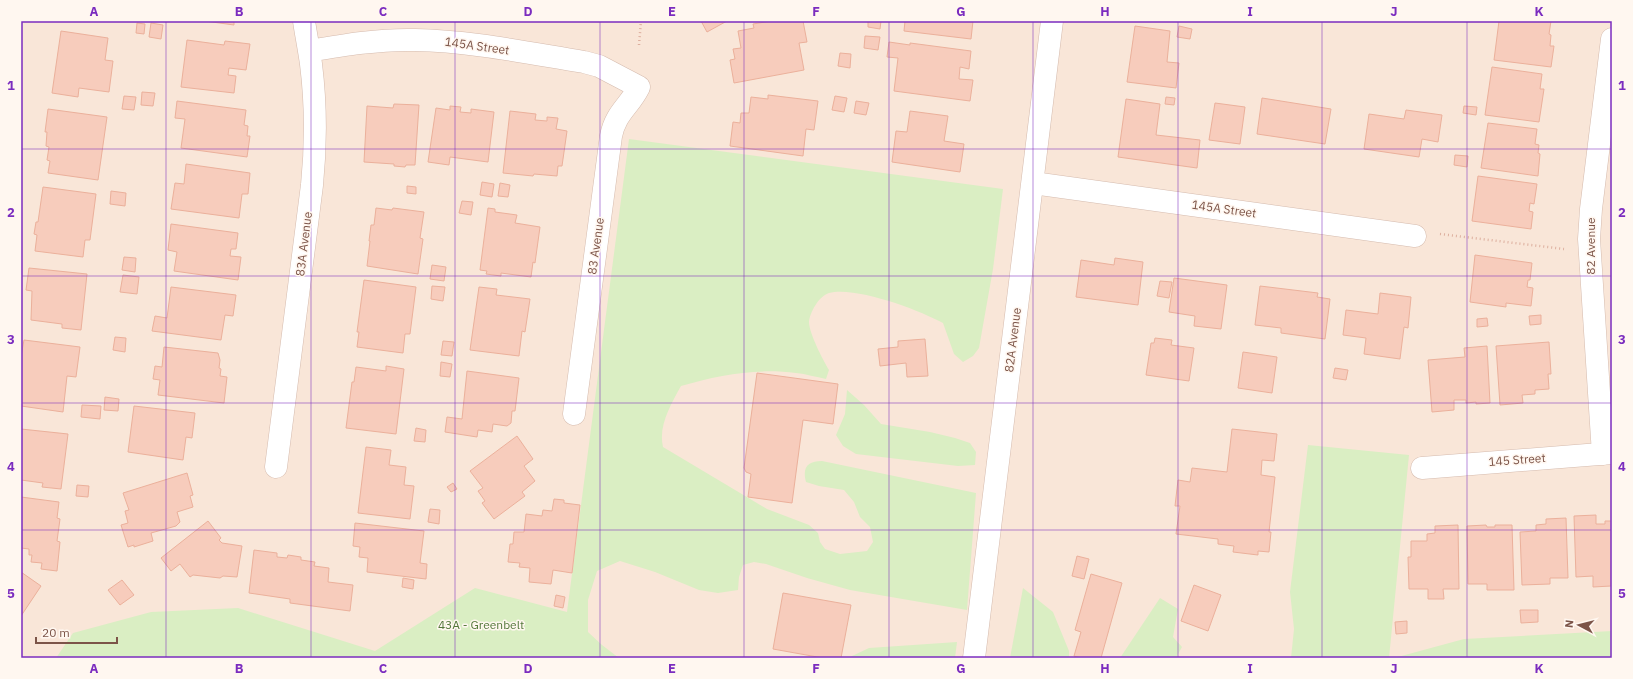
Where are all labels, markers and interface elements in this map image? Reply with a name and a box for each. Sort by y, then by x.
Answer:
text: A [90,3,99,20]
text: B [235,3,244,20]
text: C [379,3,388,20]
text: D [523,3,533,20]
text: E [668,3,676,20]
text: F [812,3,820,20]
text: G [956,3,966,20]
text: H [1100,3,1110,20]
text: I [1247,3,1253,20]
text: J [1390,3,1398,20]
text: K [1534,3,1544,20]
street label: 145A Street [444,34,510,57]
text: 1 [7,77,15,94]
text: 1 [1618,77,1626,94]
street label: 145A Street [1191,197,1257,220]
text: 2 [7,204,15,221]
text: 2 [1618,204,1626,221]
street label: 83A Avenue [292,210,315,277]
street label: 83 Avenue [584,216,607,275]
street label: 82 Avenue [1583,217,1598,275]
street label: 82A Avenue [1001,306,1024,373]
text: 3 [7,331,15,348]
text: 3 [1618,331,1626,348]
street label: 145 Street [1488,450,1546,469]
text: 4 [7,458,15,475]
text: 4 [1618,458,1626,475]
text: 5 [7,585,15,602]
text: 5 [1618,585,1626,602]
north arrow [1559,605,1599,645]
park label: 43A - Greenbelt [438,617,524,632]
scale bar [36,619,117,645]
text: N [1562,619,1577,629]
text: 20 m [42,625,70,640]
text: A [90,660,99,677]
text: B [235,660,244,677]
text: C [379,660,388,677]
text: D [523,660,533,677]
text: E [668,660,676,677]
text: F [812,660,820,677]
text: G [956,660,966,677]
text: H [1100,660,1110,677]
text: I [1247,660,1253,677]
text: J [1390,660,1398,677]
text: K [1534,660,1544,677]

